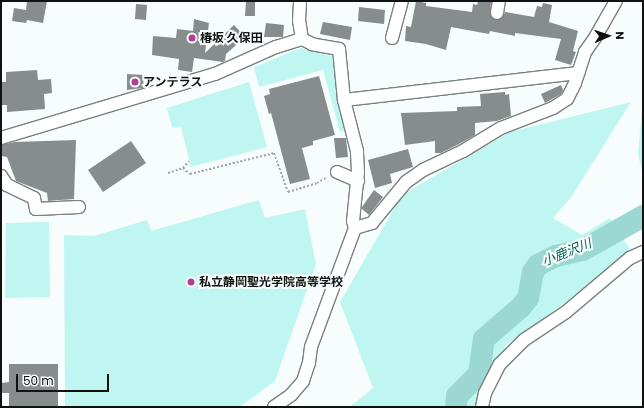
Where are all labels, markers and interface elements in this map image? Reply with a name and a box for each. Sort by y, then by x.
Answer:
north arrow [588,16,628,56]
place label: 椿坂 久保田 [200,31,263,45]
text: N [612,31,628,40]
marker: 椿坂 久保田 [187,33,197,43]
place label: アンテラス [143,75,203,89]
marker: アンテラス [130,77,140,87]
water label: 小鹿沢川 [540,236,594,270]
place label: 私立静岡聖光学院高等学校 [199,275,343,289]
marker: 私立静岡聖光学院高等学校 [186,277,196,287]
scale bar [18,366,111,392]
text: 50 m [23,372,54,389]

